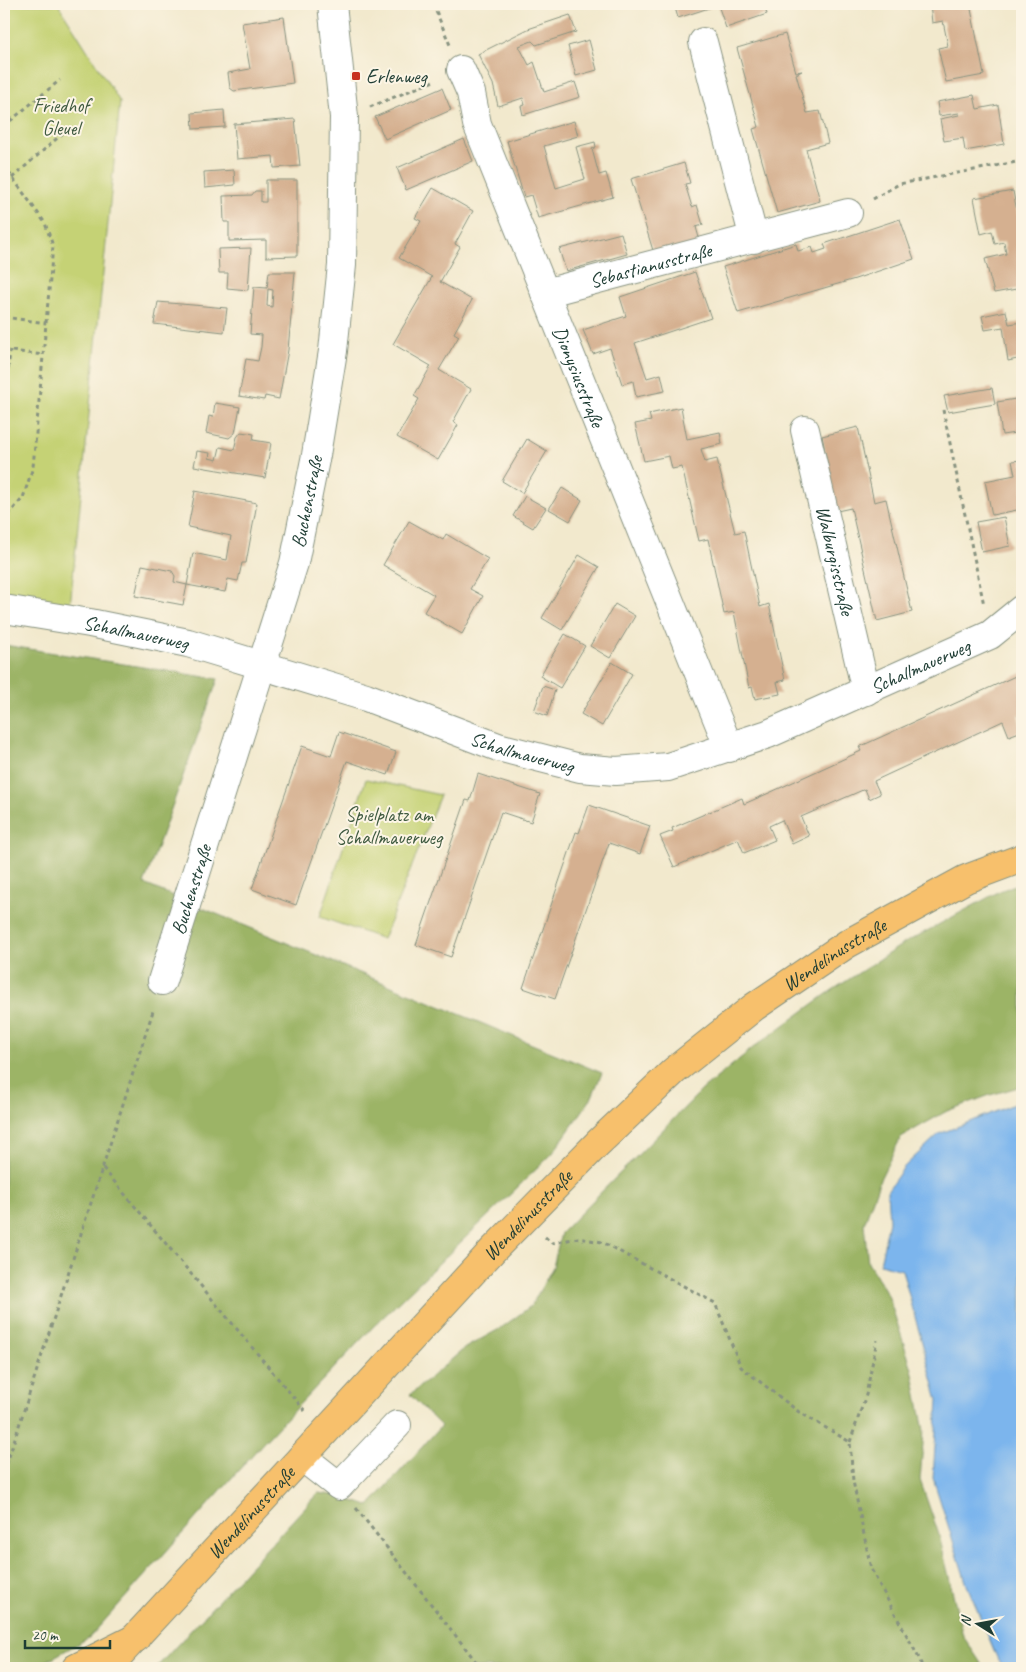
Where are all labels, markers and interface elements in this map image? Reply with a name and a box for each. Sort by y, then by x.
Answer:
place label: Erlenweg [366,64,428,89]
marker: Erlenweg [350,70,362,82]
park label: Friedhof Gleuel [33,93,93,141]
street label: Sebastianusstraße [587,237,716,294]
street label: Dionysiusstraße [547,323,611,432]
street label: Buchenstraße [285,452,329,550]
street label: Walburgisstraße [810,504,860,619]
street label: Schallmauerweg [82,610,192,656]
street label: Schallmauerweg [867,633,976,700]
street label: Schallmauerweg [467,726,578,779]
park label: Spielplatz am Schallmauerweg [336,802,444,850]
street label: Buchenstraße [165,840,218,938]
street label: Wendelinusstraße [778,912,892,997]
street label: Wendelinusstraße [477,1163,579,1266]
street label: Wendelinusstraße [202,1460,301,1564]
north arrow [954,1600,1004,1650]
text: N [957,1613,975,1627]
scale bar [25,1617,110,1649]
text: 20 m [32,1626,59,1645]

